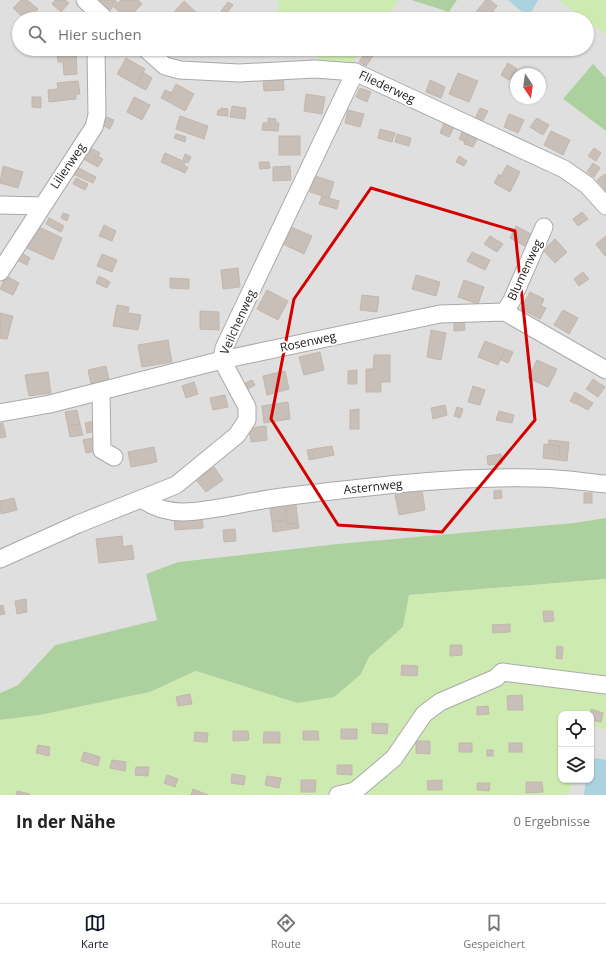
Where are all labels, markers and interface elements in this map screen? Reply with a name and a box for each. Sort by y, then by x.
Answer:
search box [12,12,594,56]
icon: search [26,23,48,45]
text: Hier suchen [58,24,142,44]
street label: Fliederweg [356,66,419,107]
north arrow [510,68,546,104]
street label: Lilienweg [46,139,89,192]
street label: Blumenweg [503,236,546,303]
street label: Veilchenweg [216,286,260,357]
street label: Rosenweg [278,327,338,356]
street label: Asternweg [343,475,404,498]
map controls [558,711,594,783]
button: locate [558,711,594,747]
button: layers [558,747,594,783]
text: In der Nähe [16,810,115,833]
text: 0 Ergebnisse [513,812,590,830]
tab: Karte [81,912,109,951]
tab: Route [271,912,301,951]
tab: Gespeichert [463,912,525,951]

